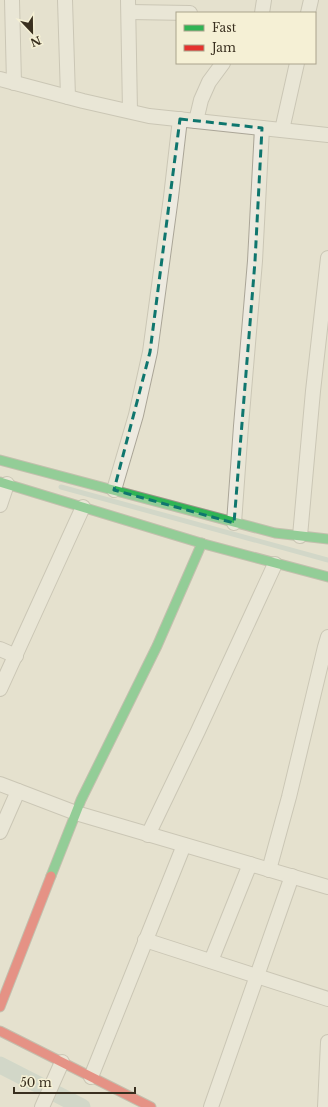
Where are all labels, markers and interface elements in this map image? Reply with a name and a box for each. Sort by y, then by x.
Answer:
north arrow [12,12,52,52]
legend [176,12,316,64]
text: Fast [212,20,237,35]
text: N [28,33,43,50]
text: Jam [210,40,236,55]
scale bar [14,1069,135,1095]
text: 50 m [20,1075,52,1090]

